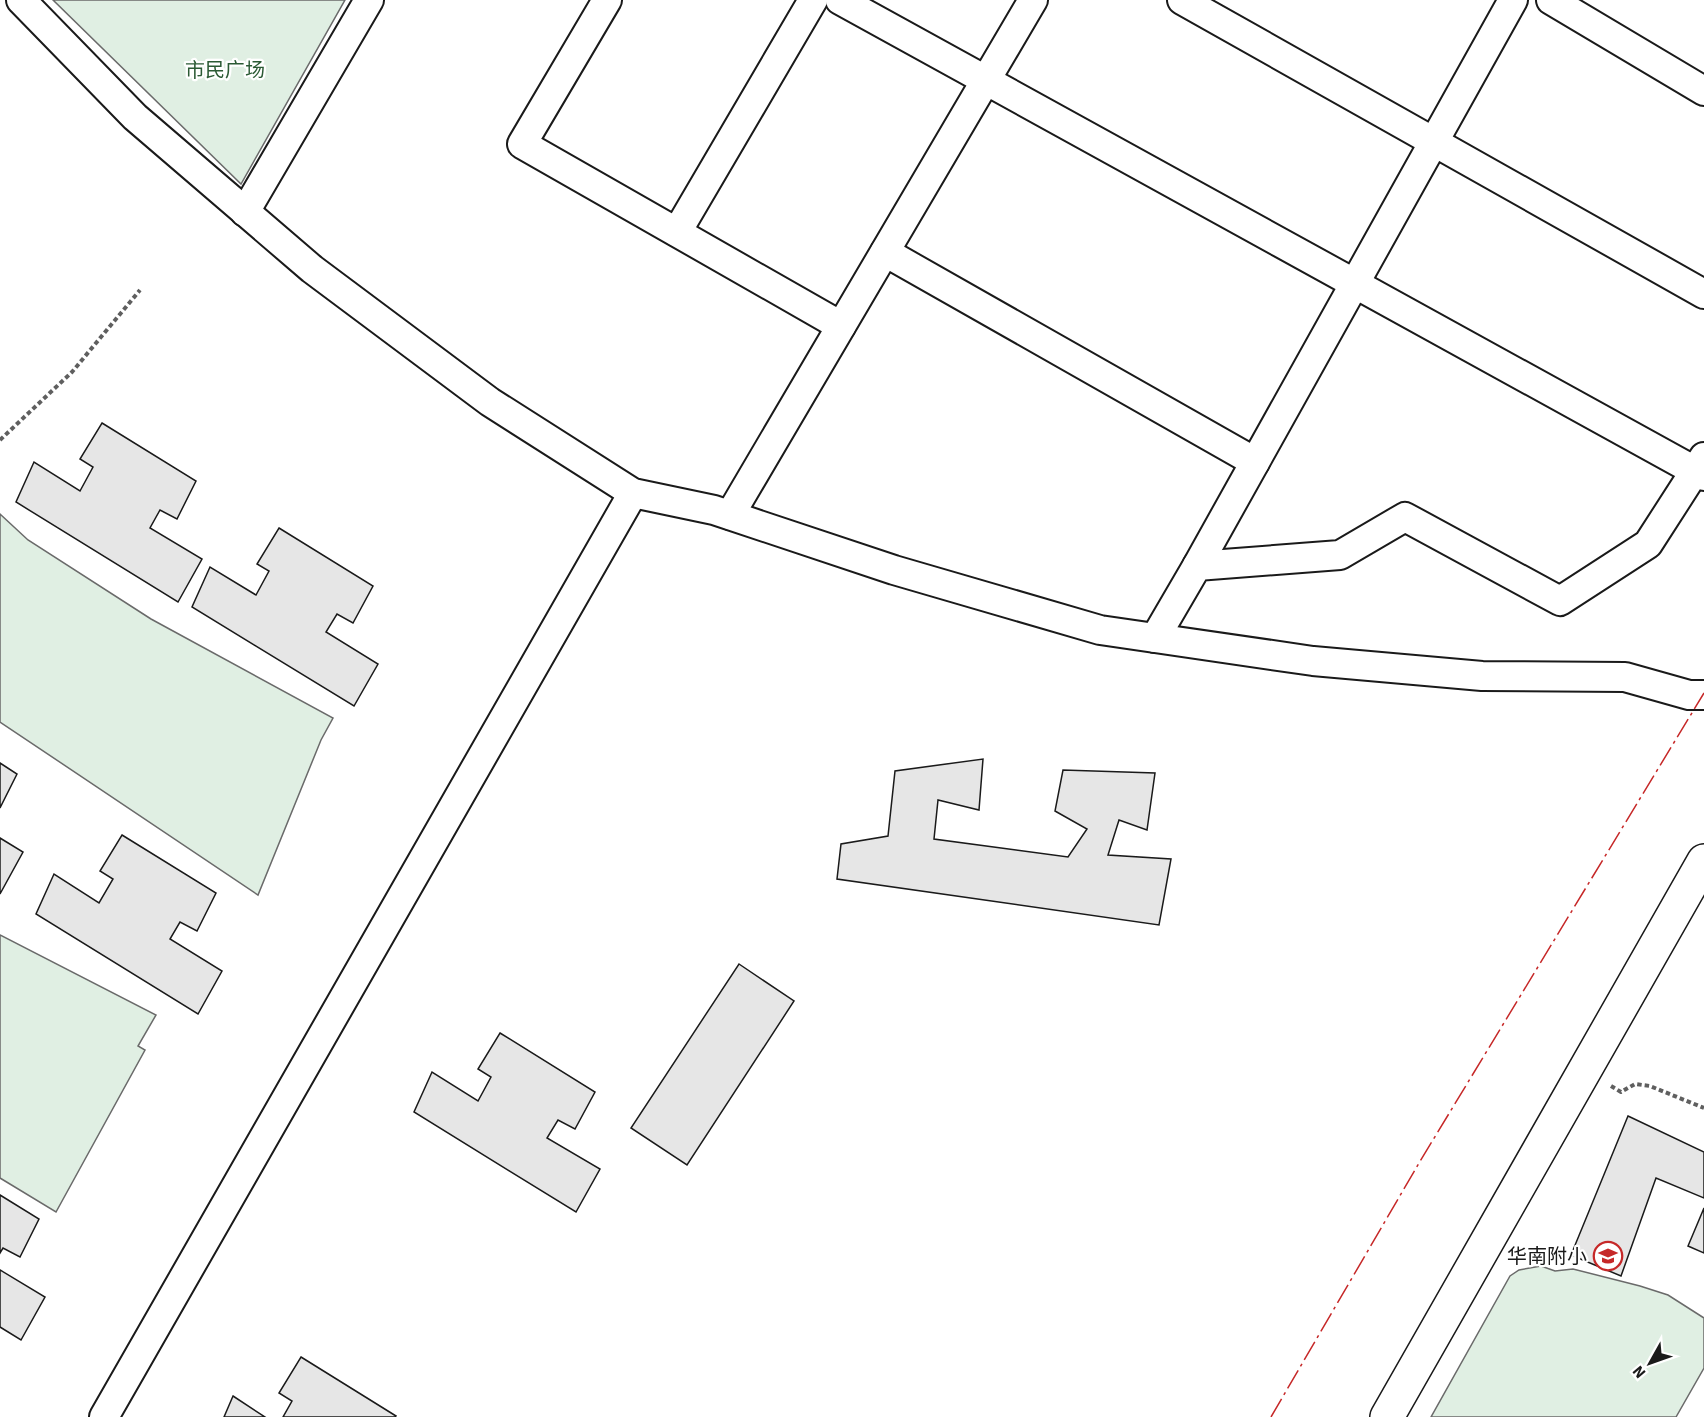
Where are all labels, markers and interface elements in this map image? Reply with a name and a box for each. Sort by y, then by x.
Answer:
park label: 市民广场 [185,57,265,85]
school or university icon: 华南附小 [1592,1240,1624,1272]
place label: 华南附小 [1507,1243,1587,1271]
north arrow [1620,1333,1680,1393]
text: N [1627,1361,1651,1383]

